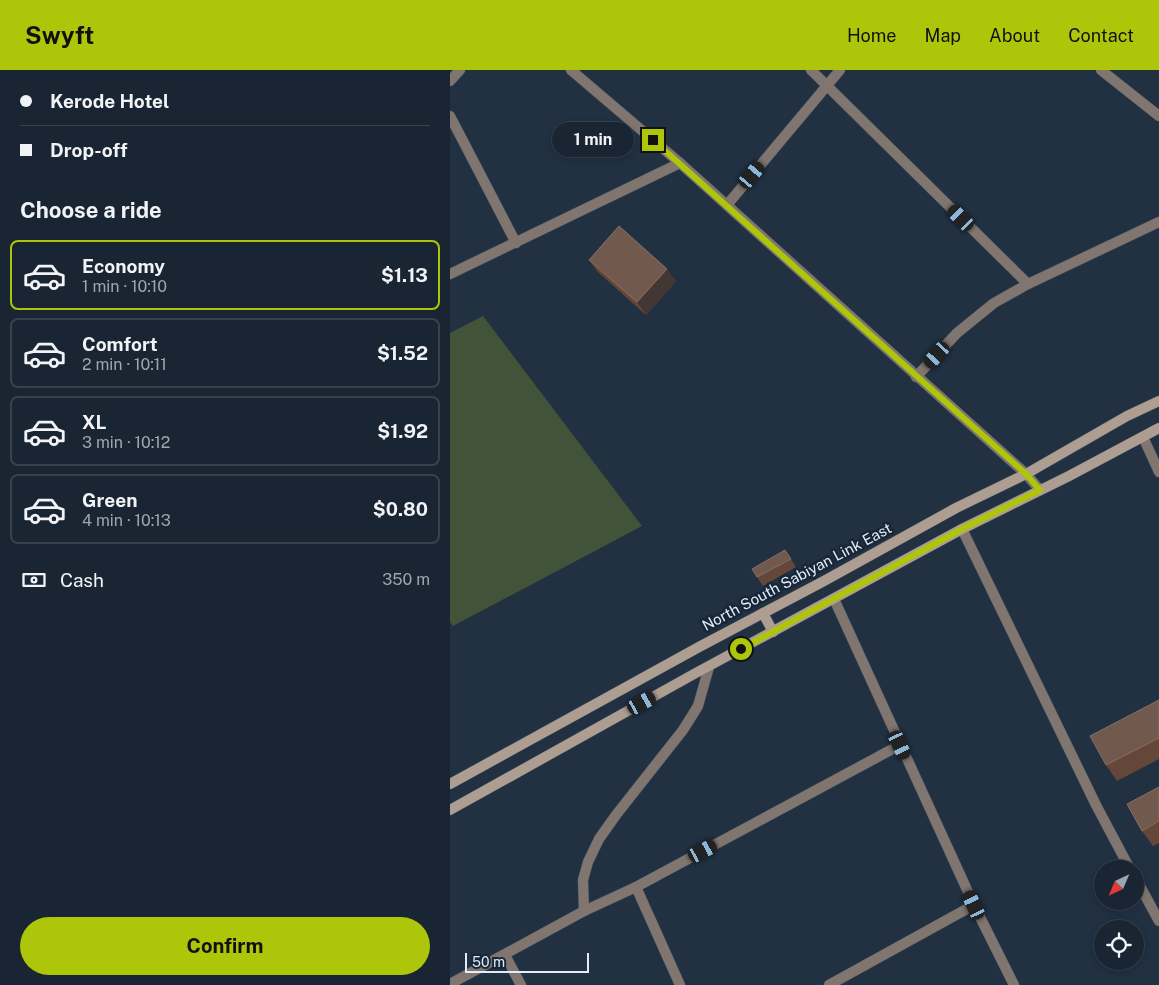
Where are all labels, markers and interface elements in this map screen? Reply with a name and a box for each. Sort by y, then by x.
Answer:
text: Swyft [25,21,94,49]
text: Home [847,25,897,46]
text: Map [925,25,961,46]
text: About [989,25,1040,46]
text: Contact [1068,25,1134,46]
text: Kerode Hotel [50,90,169,112]
callout: 1 min [553,122,636,158]
route end [642,129,664,151]
text: 1 min [574,130,612,149]
text: Drop-off [50,139,127,161]
car [736,159,767,191]
text: Choose a ride [20,197,162,223]
car [945,202,976,234]
icon: car [22,253,67,298]
text: Economy [82,255,165,277]
text: $1.13 [381,264,428,286]
text: 1 min · 10:10 [82,277,167,296]
icon: car [22,331,67,376]
text: Comfort [82,333,158,355]
car [921,339,952,371]
text: $1.52 [377,342,428,364]
text: 2 min · 10:11 [82,355,167,374]
icon: car [22,409,67,454]
text: XL [82,411,107,433]
text: $1.92 [377,420,428,442]
text: 3 min · 10:12 [82,433,170,452]
icon: car [22,487,67,532]
text: Green [82,489,137,511]
text: $0.80 [373,498,428,520]
text: 4 min · 10:13 [82,511,171,530]
street label: North South Sabiyan Link East [699,519,895,634]
icon: cash [20,566,48,594]
text: Cash [60,569,104,591]
text: 350 m [382,570,430,589]
route start [730,638,752,660]
car [625,689,658,717]
car [886,728,913,762]
car [686,837,719,865]
north arrow [1094,860,1144,910]
map controls [1094,860,1144,970]
car [960,888,987,922]
button: Confirm [20,917,430,975]
button: locate [1094,920,1144,970]
scale bar [465,950,589,973]
text: 50 m [472,954,505,970]

